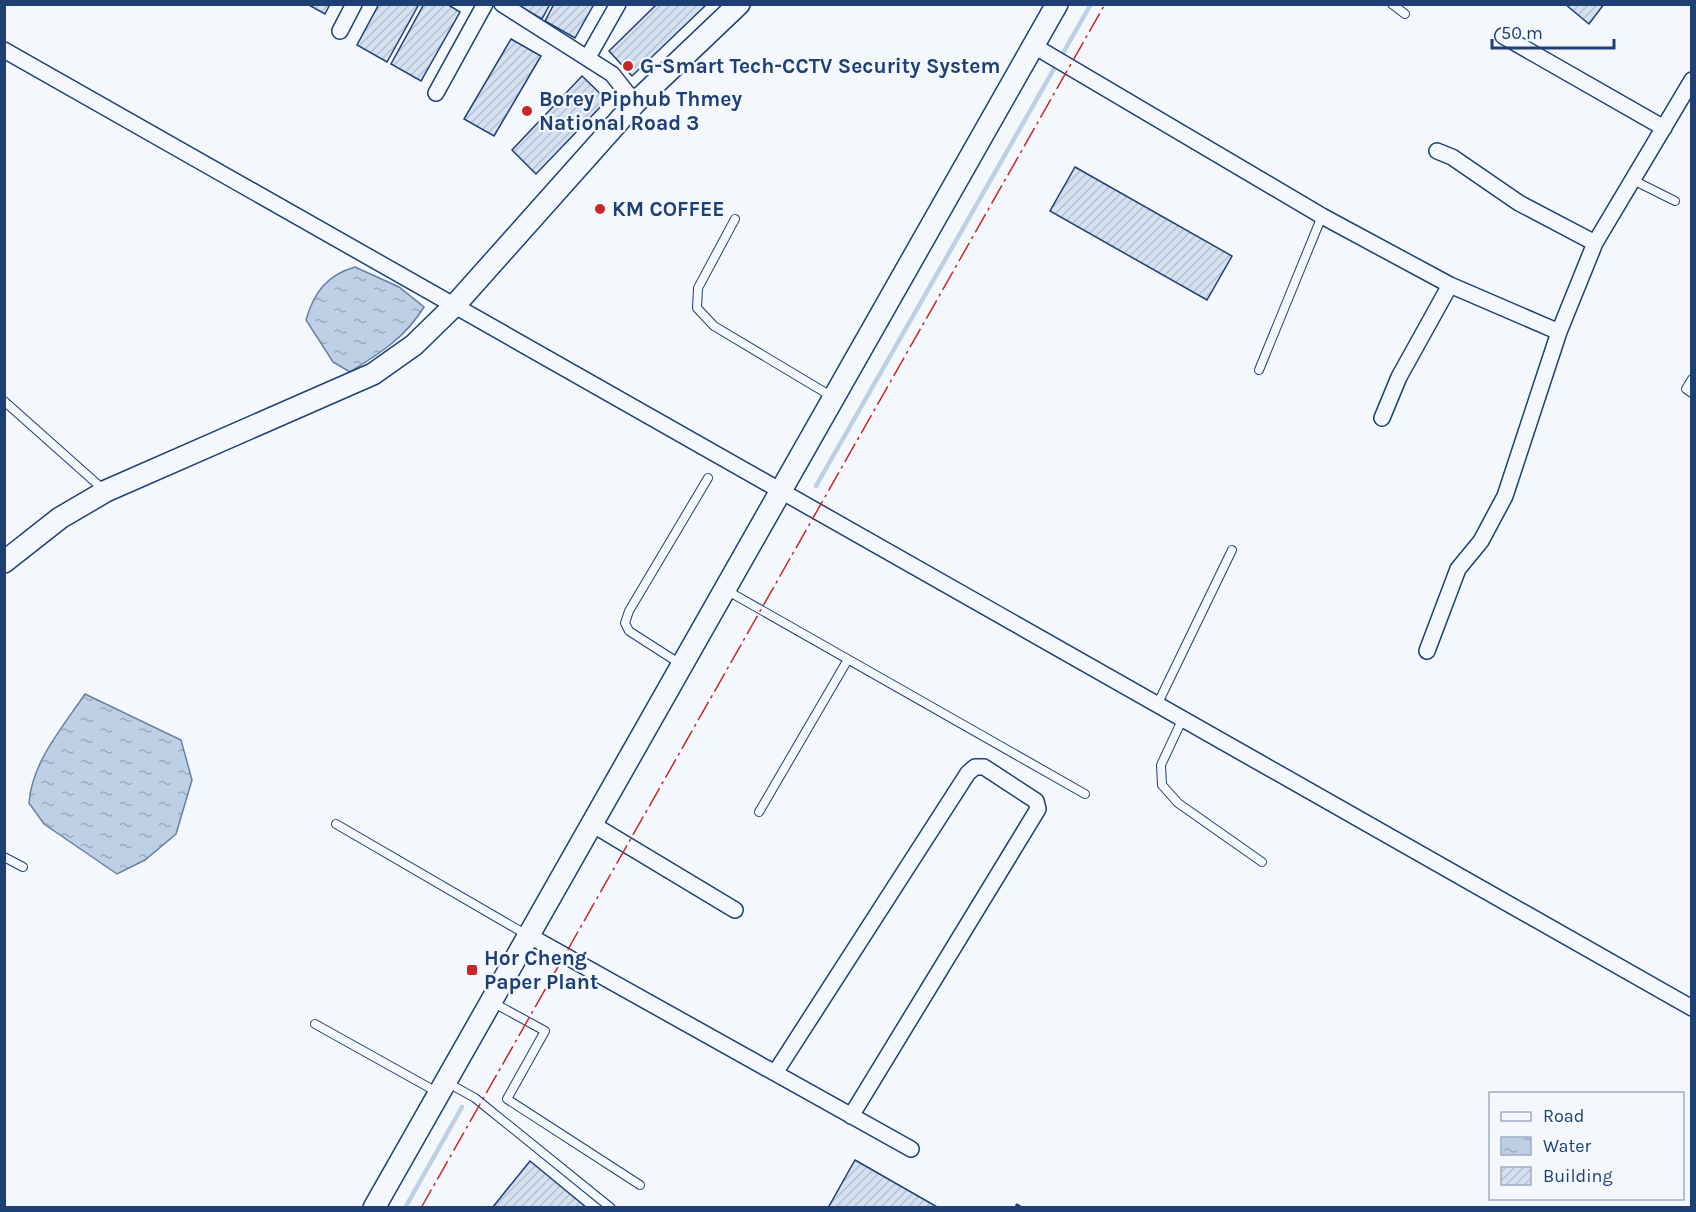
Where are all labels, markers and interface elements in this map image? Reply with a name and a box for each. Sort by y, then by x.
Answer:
scale bar [1492,12,1614,50]
text: 50 m [1501,22,1543,44]
place label: G-Smart Tech-CCTV Security System [640,54,1000,78]
marker: G-Smart Tech-CCTV Security System [621,59,635,73]
place label: Borey Piphub Thmey National Road 3 [539,87,742,135]
marker: Borey Piphub Thmey National Road 3 [520,104,534,118]
place label: KM COFFEE [612,197,725,221]
marker: KM COFFEE [593,202,607,216]
place label: Hor Cheng Paper Plant [484,946,598,994]
marker: Hor Cheng Paper Plant [465,963,479,977]
legend [1489,1092,1684,1200]
text: Road [1543,1105,1584,1127]
text: Water [1543,1135,1591,1157]
text: Building [1543,1165,1613,1187]

